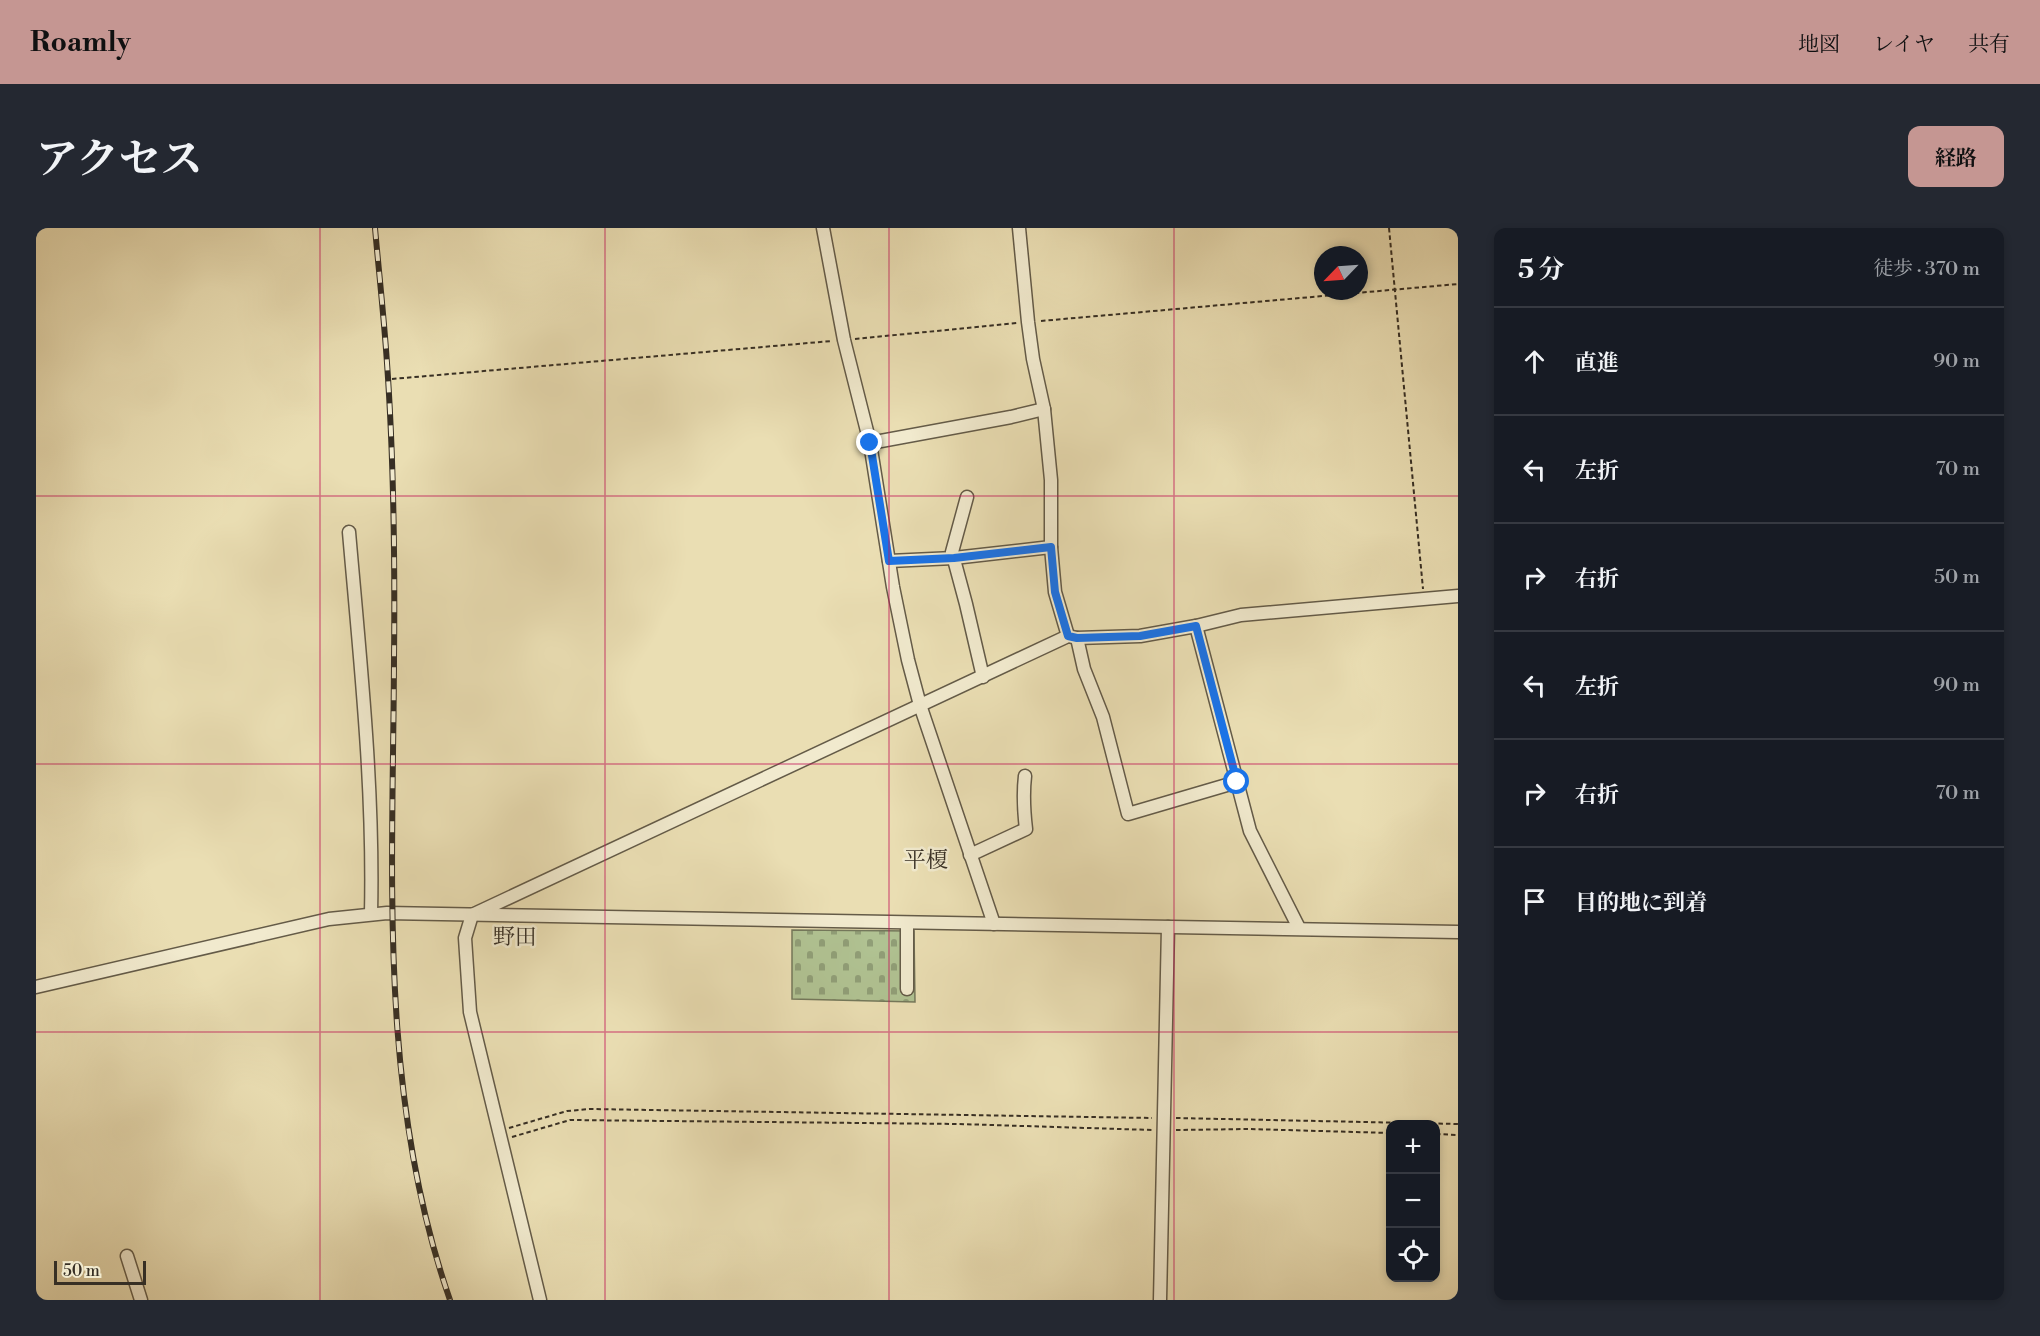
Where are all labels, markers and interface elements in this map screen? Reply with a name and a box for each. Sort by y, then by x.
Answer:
text: Roamly [30,25,131,60]
text: 地図 [1798,32,1840,58]
text: レイヤ [1873,32,1935,58]
text: 共有 [1968,32,2010,58]
button: 経路 [1908,126,2004,187]
text: アクセス [36,134,203,187]
north arrow [1314,246,1368,300]
text: 5 分 [1518,254,1564,286]
text: 徒歩 · 370 m [1873,257,1980,282]
icon: ahead [1518,345,1551,378]
text: 90 m [1933,349,1980,374]
text: 直進 [1575,350,1619,377]
route end [856,429,882,455]
icon: left [1518,453,1551,486]
text: 70 m [1936,457,1980,482]
text: 左折 [1575,458,1619,485]
icon: right [1518,561,1551,594]
text: 50 m [1934,565,1980,590]
text: 右折 [1575,566,1619,593]
icon: left [1518,669,1551,702]
text: 90 m [1933,673,1980,698]
text: 左折 [1575,674,1619,701]
route start [1223,768,1249,794]
icon: right [1518,777,1551,810]
text: 70 m [1936,781,1980,806]
text: 右折 [1575,782,1619,809]
district label: 平榎 [904,847,948,874]
icon: arrive [1518,885,1551,918]
text: 目的地に到着 [1575,890,1707,917]
district label: 野田 [493,924,537,951]
map controls [1386,1120,1440,1282]
button: + [1386,1120,1440,1174]
button: − [1386,1174,1440,1228]
button: locate [1386,1228,1440,1282]
scale bar [54,1258,146,1286]
text: 50 m [63,1261,100,1281]

